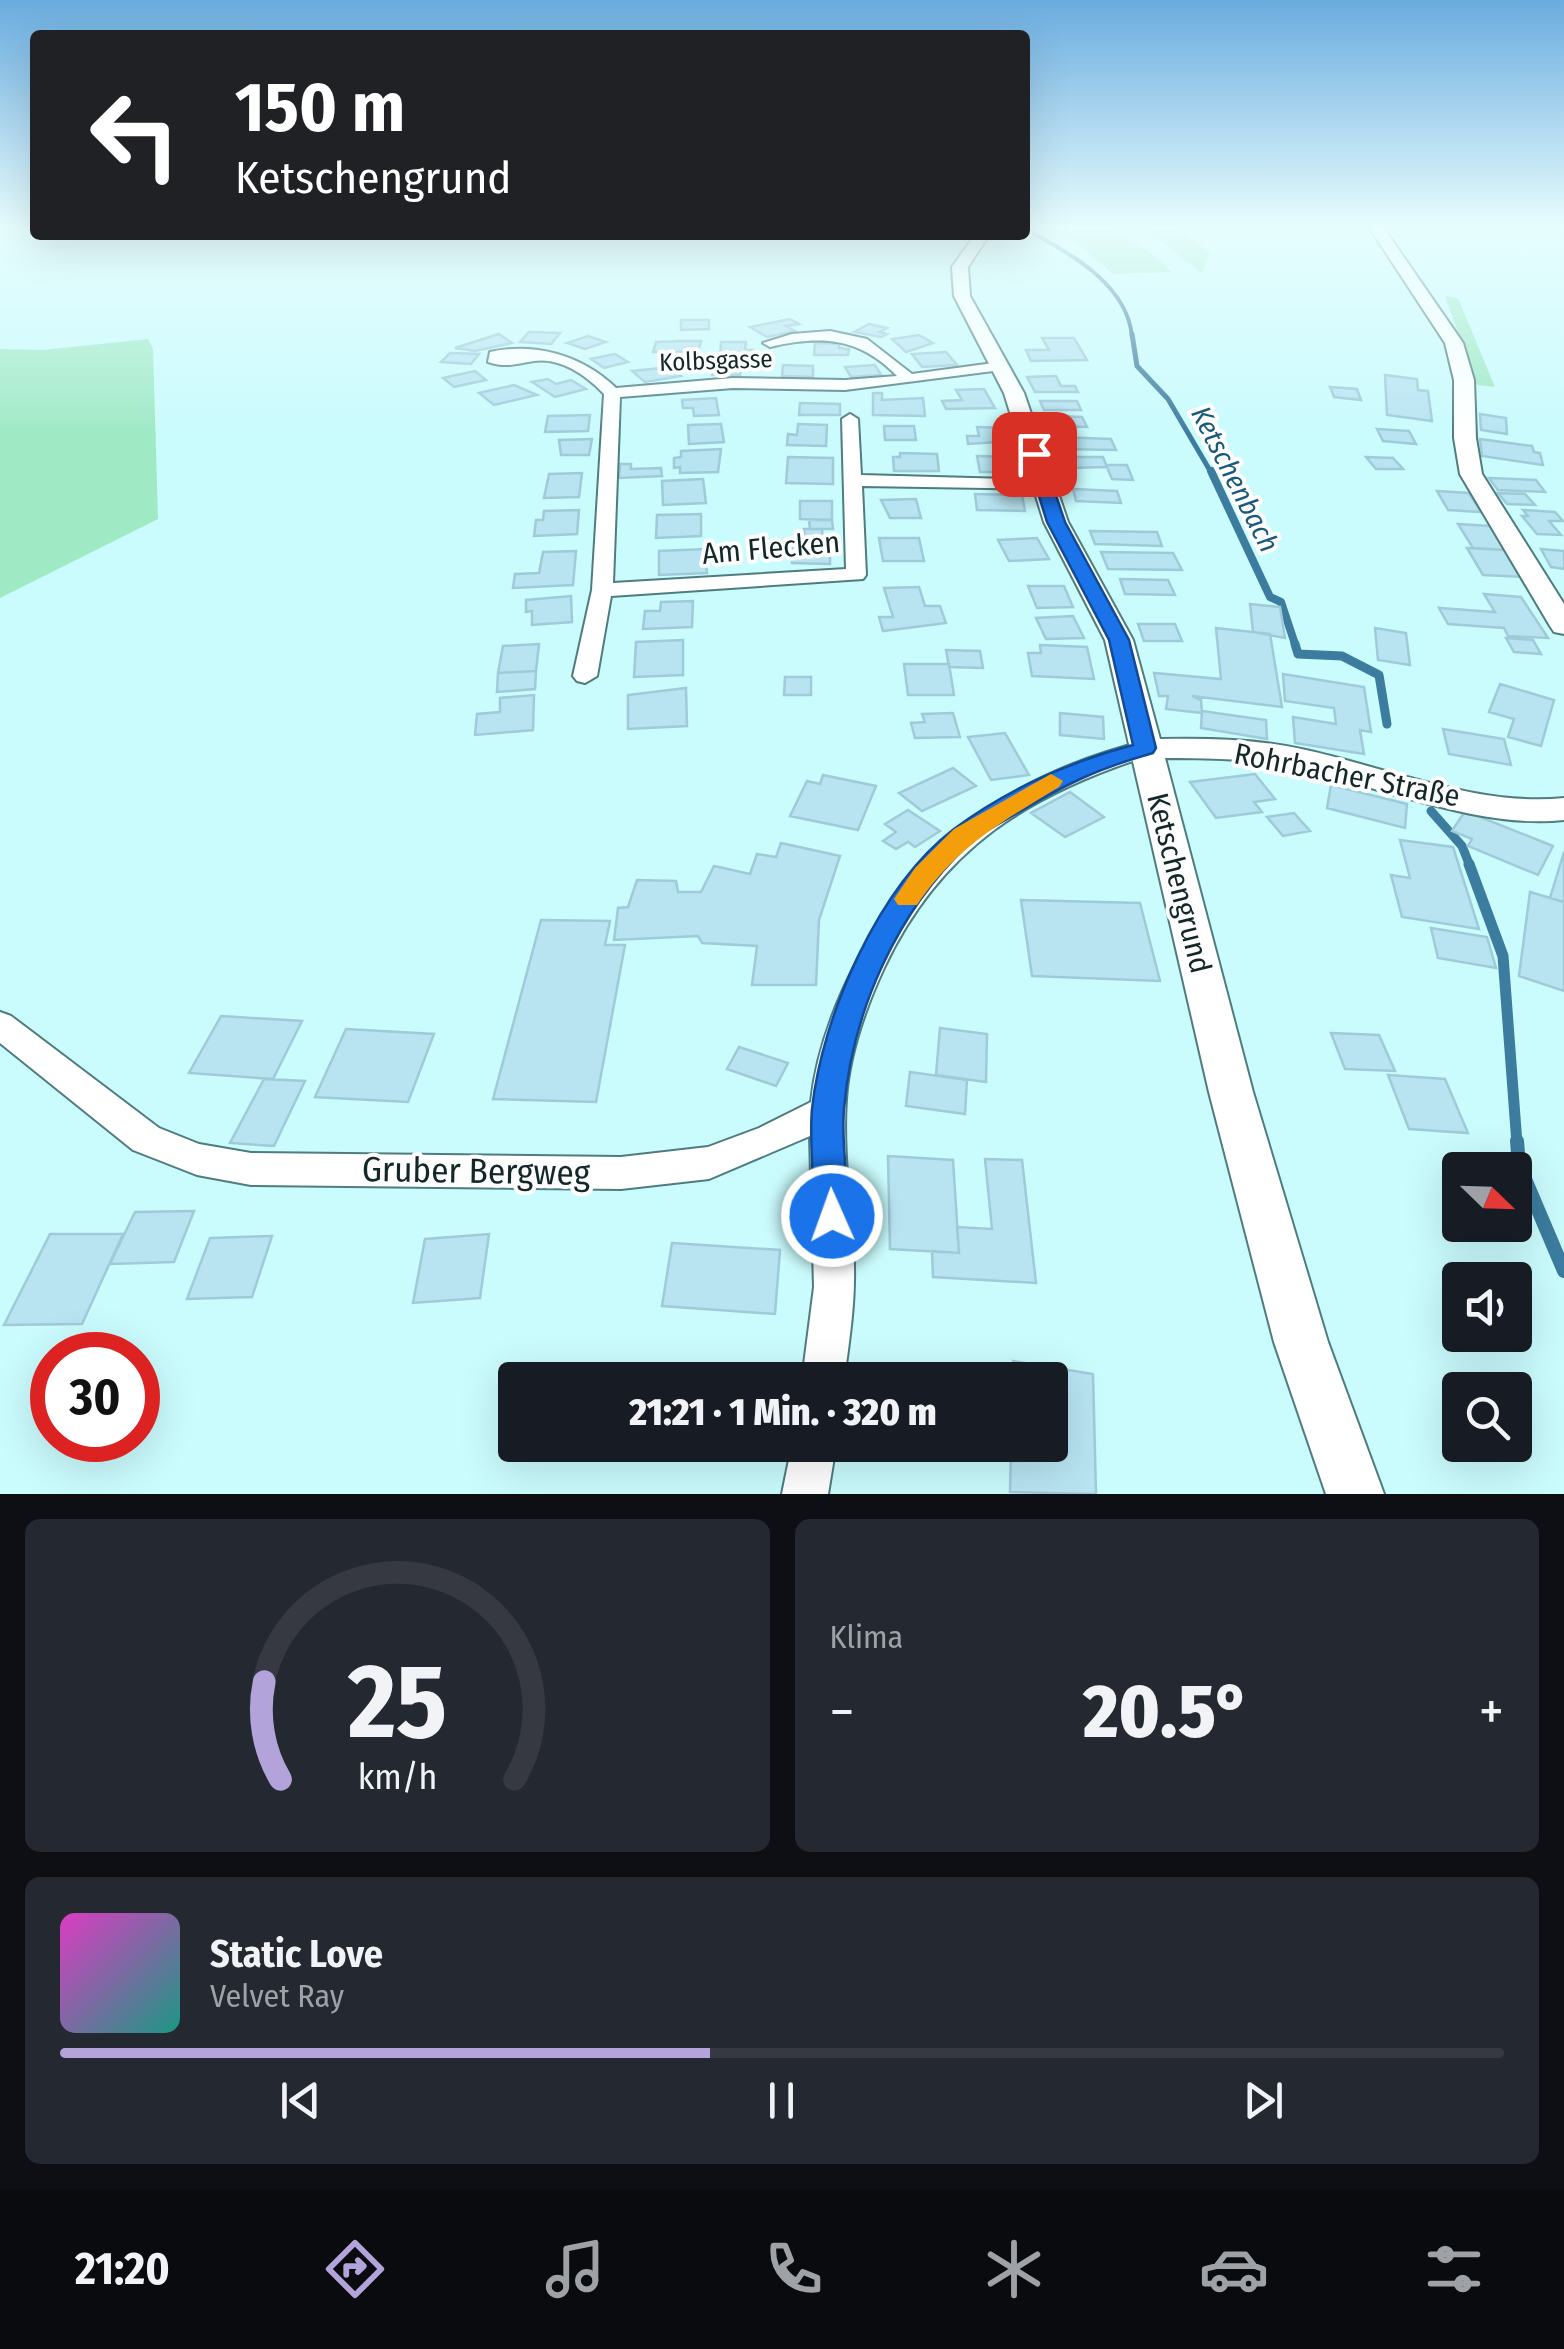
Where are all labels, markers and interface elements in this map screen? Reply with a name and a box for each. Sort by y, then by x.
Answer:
text: 150 m [235,66,405,150]
icon: left [70,70,200,200]
text: Ketschengrund [235,151,511,205]
street label: Kolbsgasse [659,344,773,378]
water label: Ketschenbach [1184,401,1286,557]
pin [992,412,1077,497]
icon: arrive [1007,427,1062,482]
street label: Am Flecken [700,524,842,572]
street label: Rohrbacher Straße [1231,735,1463,815]
street label: Ketschengrund [1139,789,1219,977]
street label: Gruber Bergweg [362,1148,591,1194]
north arrow [1442,1152,1532,1242]
map controls [1442,1152,1532,1462]
position arrow [780,1164,884,1268]
button: sound [1442,1262,1532,1352]
speed limit sign: 30 [30,1332,160,1462]
button: search [1442,1372,1532,1462]
text: 21:21 · 1 Min. · 320 m [629,1389,937,1435]
text: Klima [830,1618,903,1656]
text: 25 [347,1640,447,1765]
text: 20.5° [1083,1667,1250,1757]
text: − [830,1679,854,1745]
text: + [1479,1679,1504,1745]
text: km/h [357,1756,437,1798]
text: Static Love [210,1931,383,1977]
text: Velvet Ray [210,1977,344,2015]
icon: previous [273,2073,328,2128]
icon: pause [754,2073,809,2128]
icon: next [1236,2073,1291,2128]
icon: directions [320,2234,390,2304]
icon: music [540,2234,610,2304]
icon: phone [759,2234,829,2304]
icon: climate [979,2234,1049,2304]
icon: car [1199,2234,1269,2304]
icon: filters [1419,2234,1489,2304]
text: 21:20 [75,2242,170,2296]

